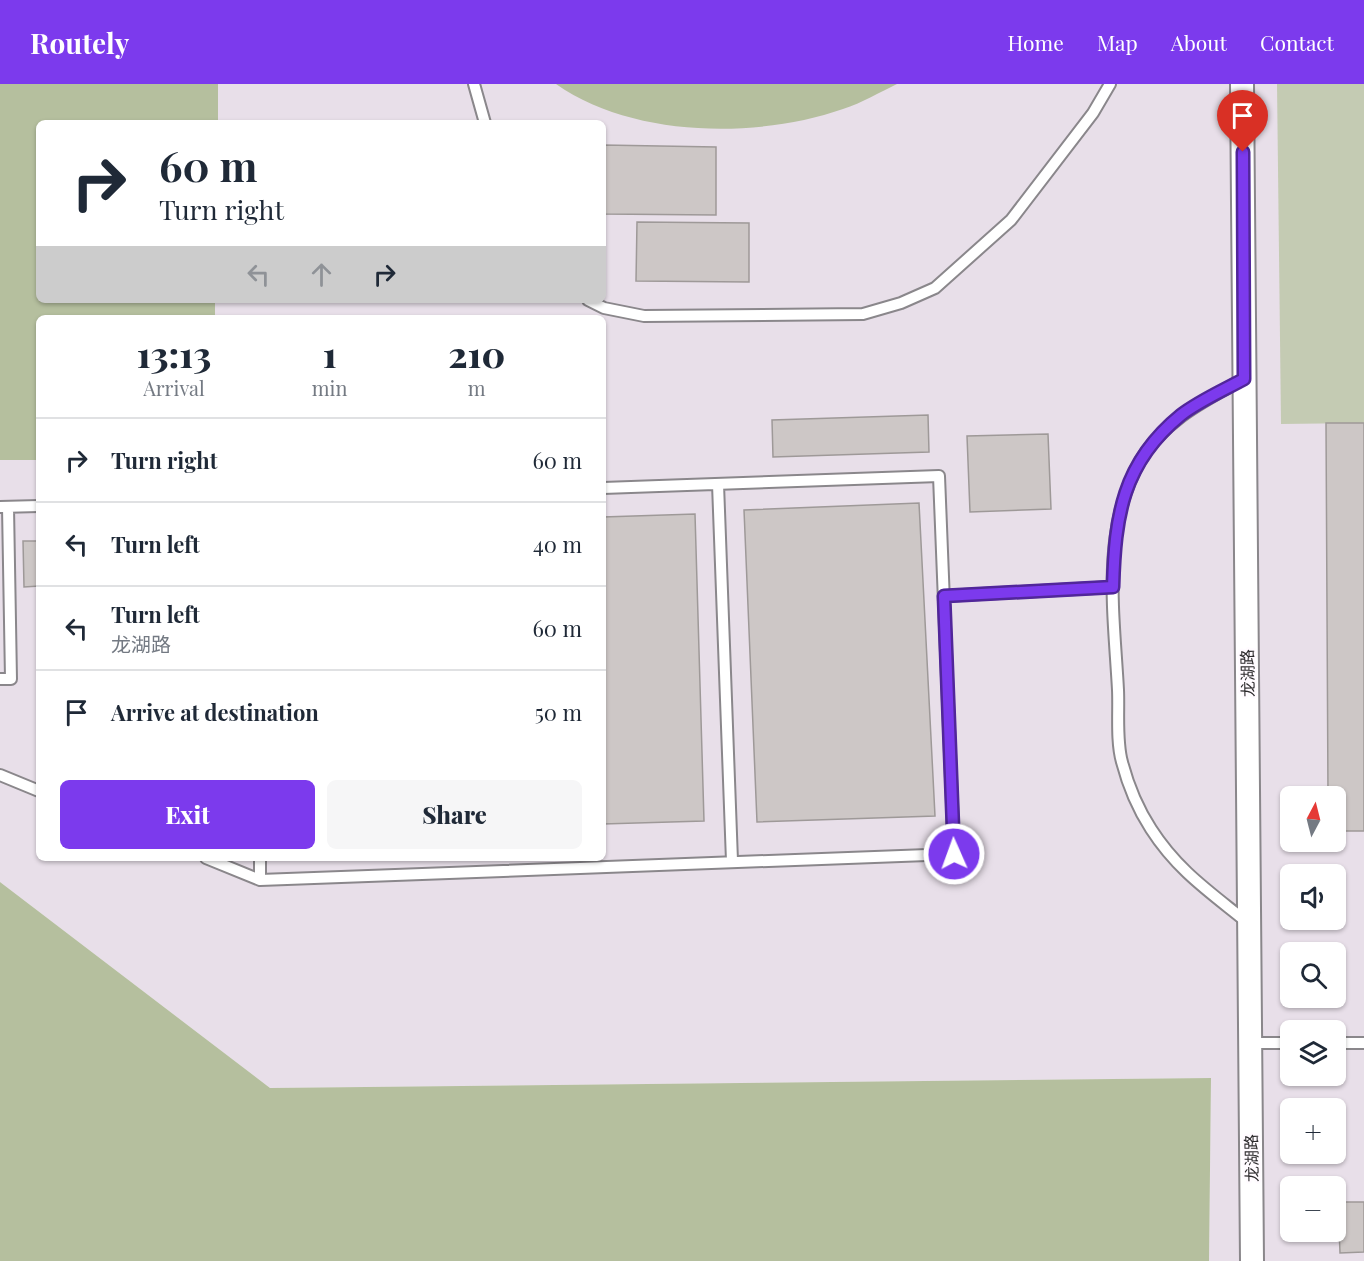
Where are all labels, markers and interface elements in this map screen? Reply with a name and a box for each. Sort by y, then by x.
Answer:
text: Routely [30,24,129,61]
text: Home [1008,28,1064,56]
text: Map [1097,28,1138,56]
text: About [1171,28,1227,56]
text: Contact [1260,28,1334,56]
pin [1217,90,1268,152]
icon: arrive [1226,99,1259,132]
text: 60 m [159,137,257,193]
icon: right [60,144,138,222]
text: Turn right [159,191,284,227]
icon: left [242,258,275,291]
icon: ahead [305,258,338,291]
icon: right [368,258,401,291]
text: 13:13 [137,329,211,377]
text: 1 [323,329,337,377]
text: 210 [448,329,505,377]
text: Arrival [143,374,205,401]
text: min [312,374,347,401]
text: m [468,374,486,401]
icon: right [60,444,93,477]
text: Turn right [111,445,217,475]
text: 60 m [532,445,582,475]
icon: left [60,528,93,561]
text: Turn left [111,529,200,559]
text: 40 m [533,529,582,559]
text: Turn left [111,599,200,629]
icon: left [60,612,93,645]
text: 60 m [532,613,582,643]
text: 龙湖路 [111,630,171,657]
street label: 龙湖路 [1236,649,1258,697]
icon: arrive [60,696,93,729]
text: Arrive at destination [111,697,319,727]
text: 50 m [535,697,582,727]
button: Exit [60,780,315,849]
button: Share [327,780,582,849]
north arrow [1280,786,1346,852]
map controls [1280,786,1346,1242]
position arrow [922,822,986,886]
button: sound [1280,864,1346,930]
button: search [1280,942,1346,1008]
button: layers [1280,1020,1346,1086]
button: + [1280,1098,1346,1164]
street label: 龙湖路 [1240,1134,1262,1182]
button: − [1280,1176,1346,1242]

